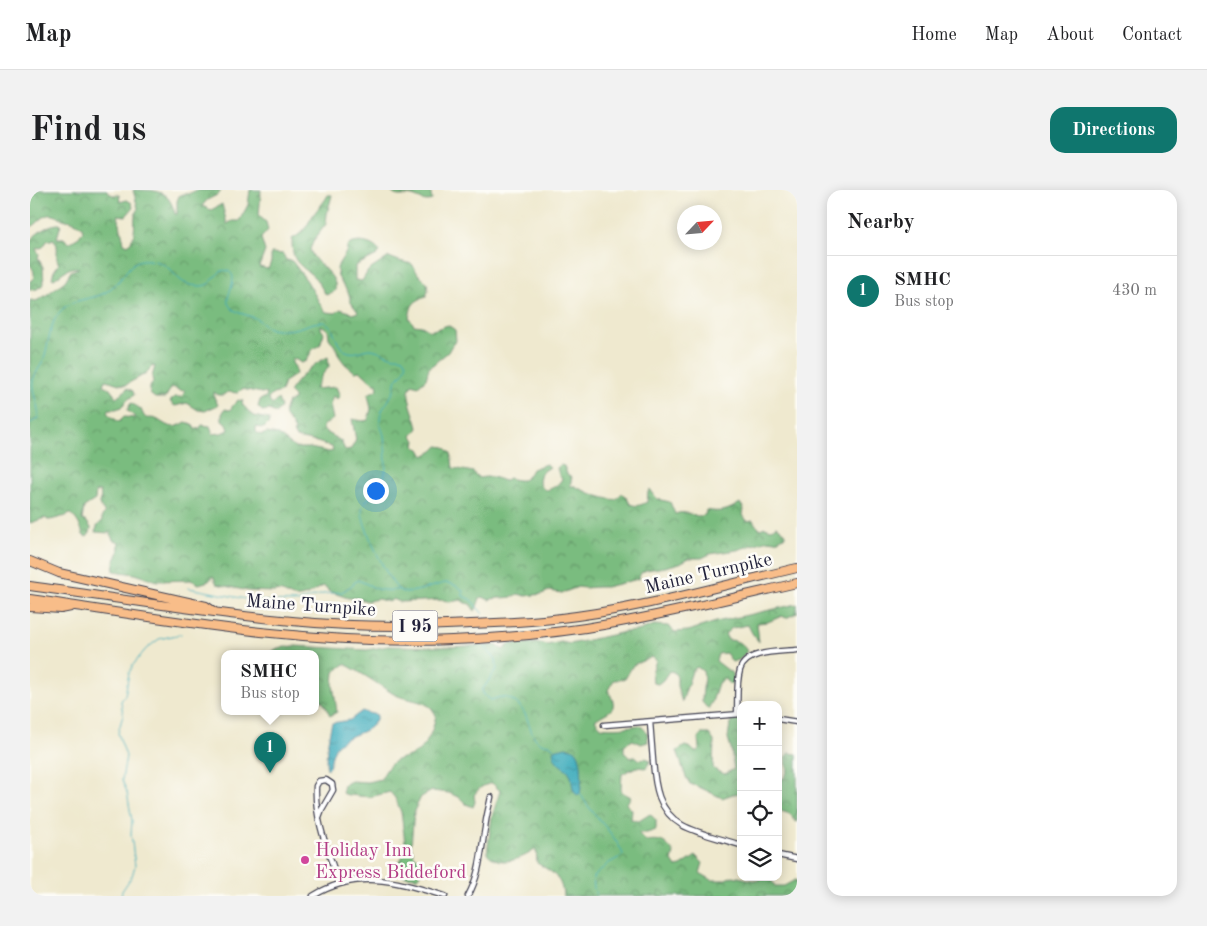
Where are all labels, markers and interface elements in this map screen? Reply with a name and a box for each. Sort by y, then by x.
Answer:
text: Map [25,23,72,47]
text: Home [911,26,957,44]
text: Map [985,26,1018,44]
text: About [1046,26,1094,44]
text: Contact [1122,26,1182,44]
button: Directions [1050,107,1177,153]
text: Find us [30,113,146,148]
north arrow [677,205,722,250]
text: Nearby [847,212,915,233]
text: SMHC [894,271,951,290]
text: 1 [858,283,868,299]
text: 430 m [1112,283,1157,299]
text: Bus stop [894,294,954,310]
your location [363,478,389,504]
street label: Maine Turnpike [643,551,774,598]
street label: Maine Turnpike [245,592,376,621]
road number: I 95 [392,611,438,642]
popup [221,650,319,715]
text: SMHC [240,663,297,682]
text: Bus stop [240,686,300,702]
map controls [737,701,782,881]
button: + [737,701,782,746]
pin: 1 [254,732,286,773]
button: − [737,746,782,791]
button: locate [737,791,782,836]
button: layers [737,836,782,881]
place label: Holiday Inn Express Biddeford [315,842,466,883]
marker: Holiday Inn Express Biddeford [299,854,311,866]

